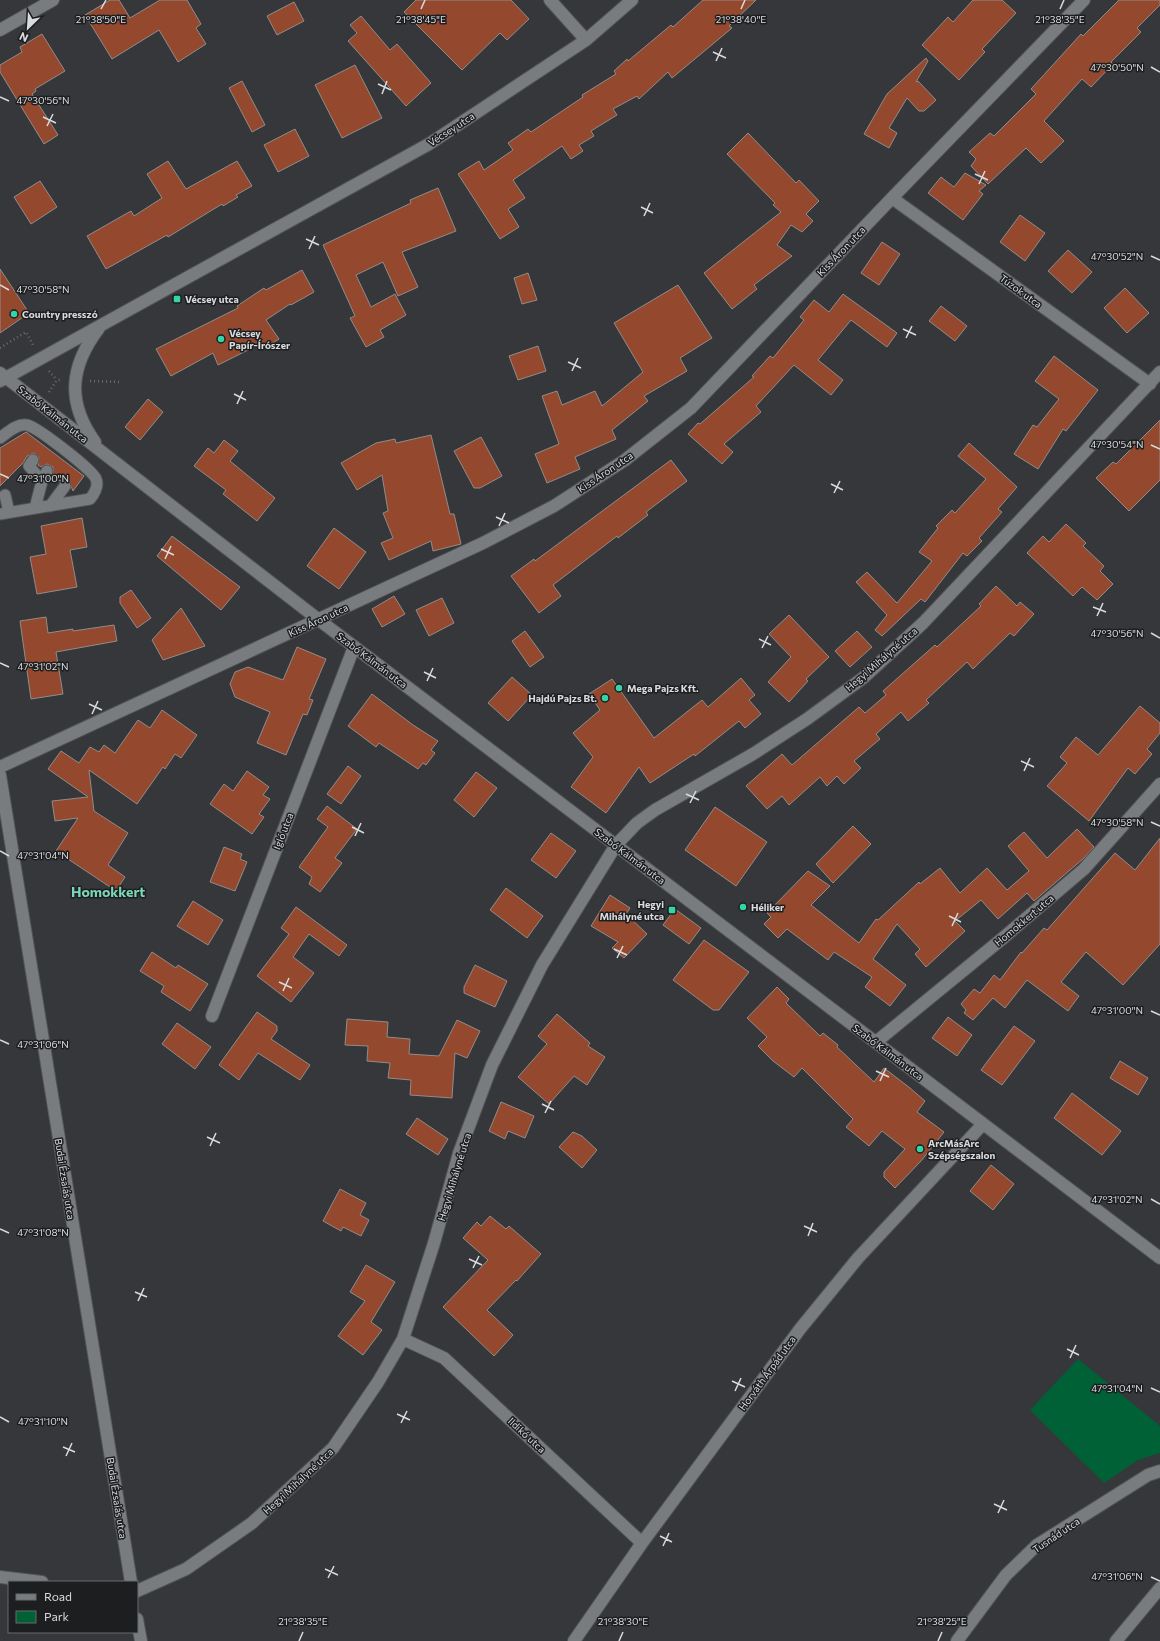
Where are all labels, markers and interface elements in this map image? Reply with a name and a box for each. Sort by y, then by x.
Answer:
north arrow [8,8,48,48]
text: 21°38'50"E [76,13,126,25]
text: 21°38'45"E [396,13,446,25]
text: 21°38'40"E [716,13,766,25]
text: 21°38'35"E [1035,13,1085,25]
text: N [17,30,30,45]
text: 47°30'50"N [1090,61,1144,73]
text: 47°30'56"N [16,94,70,106]
street label: Vécsey utca [426,110,476,148]
street label: Kiss Áron utca [814,224,868,278]
text: 47°30'52"N [1091,250,1143,262]
street label: Túzok utca [998,272,1044,310]
text: 47°30'58"N [16,283,70,295]
place label: Vécsey utca [185,293,239,305]
marker: Vécsey utca [172,294,182,304]
place label: Country presszó [22,308,98,320]
marker: Country presszó [9,309,19,319]
place label: Vécsey Papír-Írószer [229,327,290,351]
marker: Vécsey Papír-Írószer [216,334,226,344]
street label: Szabó Kálmán utca [16,383,90,445]
text: 47°30'54"N [1090,438,1144,450]
street label: Kiss Áron utca [575,449,635,495]
text: 47°31'00"N [17,472,69,484]
street label: Kiss Áron utca [286,601,350,639]
street label: Hegyi Mihályné utca [843,625,919,693]
text: 47°30'56"N [1090,627,1144,639]
street label: Szabó Kálmán utca [334,629,410,691]
text: 47°31'02"N [17,660,69,672]
place label: Mega Pajzs Kft. [627,682,699,694]
marker: Mega Pajzs Kft. [614,683,624,693]
place label: Hajdú Pajzs Bt. [528,692,597,704]
marker: Hajdú Pajzs Bt. [600,693,610,703]
street label: Igló utca [271,811,295,851]
text: 47°30'58"N [1090,816,1144,828]
street label: Szabó Kálmán utca [592,825,668,887]
text: 47°31'04"N [17,849,69,861]
district label: Homokkert [71,883,145,900]
street label: Homokkert utca [992,892,1056,948]
place label: Hegyi Mihályné utca [599,898,664,922]
place label: Héliker [751,901,784,913]
marker: Héliker [738,902,748,912]
marker: Hegyi Mihályné utca [667,905,677,915]
text: 47°31'00"N [1091,1004,1143,1016]
street label: Szabó Kálmán utca [850,1021,926,1083]
text: 47°31'06"N [17,1038,69,1050]
street label: Hegyi Mihályné utca [435,1132,473,1222]
street label: Budai Ézsaiás utca [53,1137,77,1221]
place label: ArcMásArc Szépségszalon [928,1137,995,1161]
marker: ArcMásArc Szépségszalon [915,1144,925,1154]
text: 47°31'02"N [1091,1193,1143,1205]
text: 47°31'08"N [17,1226,69,1238]
street label: Horváth Árpád utca [736,1334,798,1412]
text: 47°31'04"N [1091,1382,1143,1394]
text: 47°31'10"N [18,1415,68,1427]
street label: Ildikó utca [506,1415,548,1455]
street label: Hegyi Mihályné utca [261,1445,335,1517]
street label: Budai Ézsaiás utca [105,1456,129,1540]
street label: Tusnád utca [1030,1515,1082,1555]
text: 47°31'06"N [1091,1570,1143,1582]
legend [8,1581,138,1633]
text: Road [44,1589,72,1603]
text: Park [44,1609,70,1623]
text: 21°38'35"E [278,1615,328,1627]
text: 21°38'30"E [598,1615,648,1627]
text: 21°38'25"E [917,1615,967,1627]

